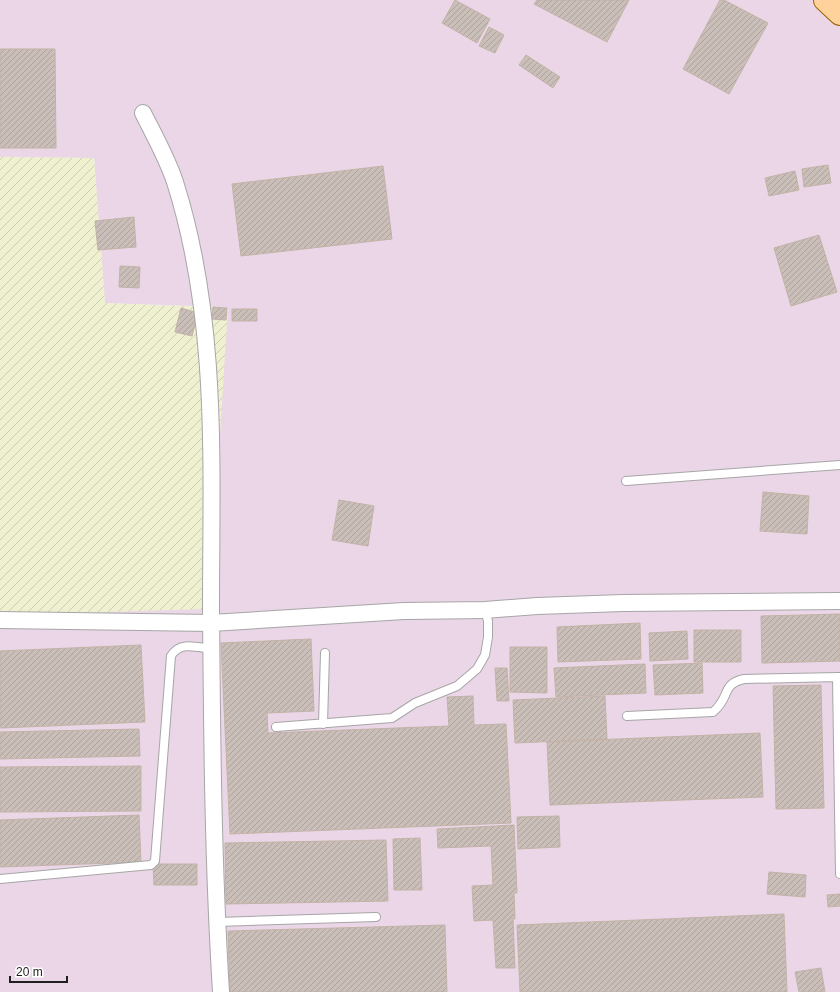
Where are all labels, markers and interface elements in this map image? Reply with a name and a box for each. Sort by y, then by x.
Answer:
scale bar [10,958,67,984]
text: 20 m [16,965,43,979]

